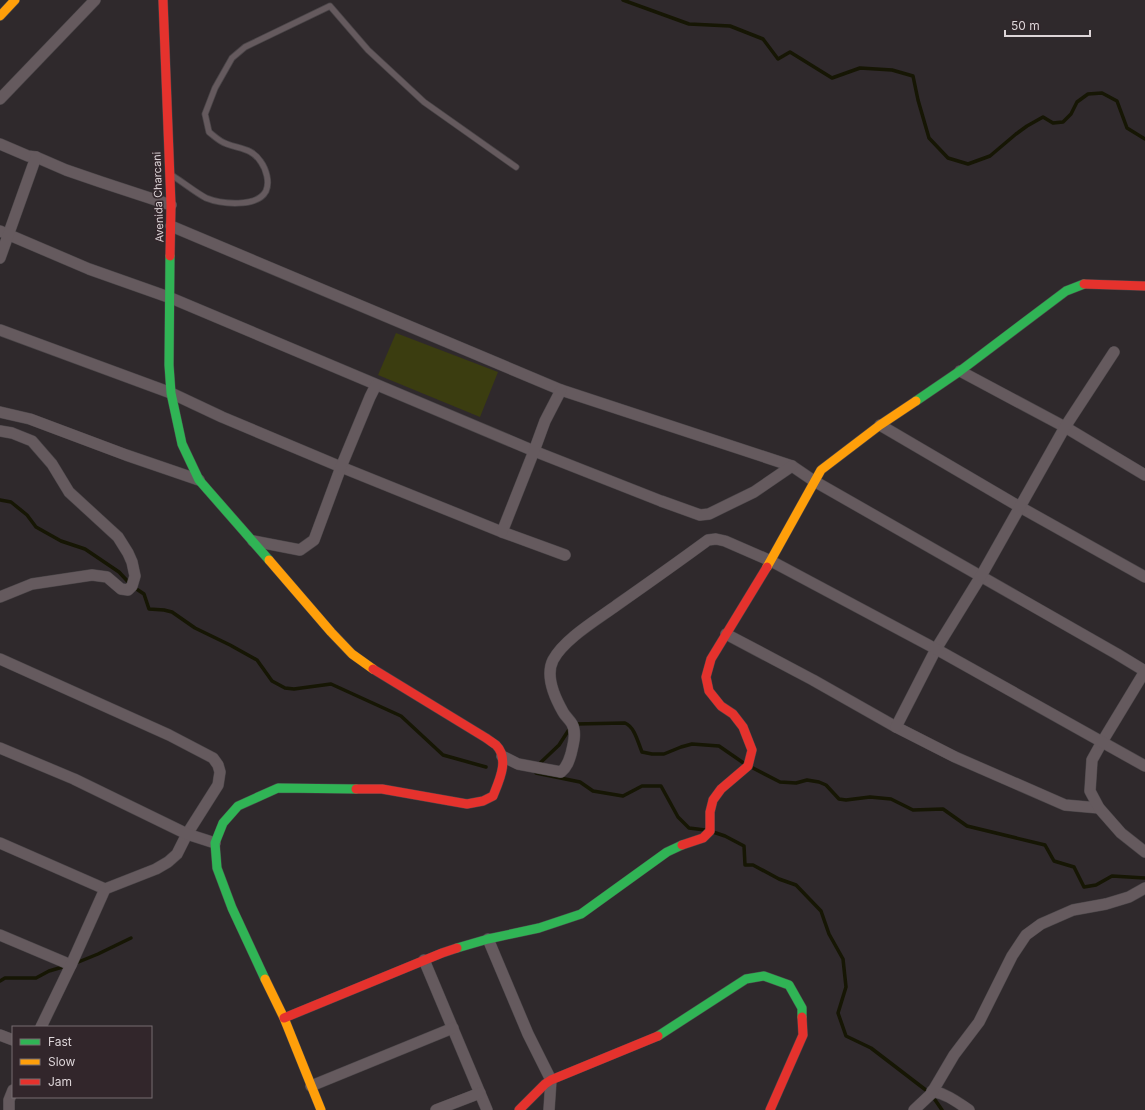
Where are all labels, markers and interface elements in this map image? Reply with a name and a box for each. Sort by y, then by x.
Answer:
scale bar [1005,12,1090,38]
text: 50 m [1011,18,1040,33]
street label: Avenida Charcani [149,151,167,243]
legend [12,1026,152,1098]
text: Fast [48,1034,72,1049]
text: Slow [48,1054,76,1069]
text: Jam [48,1074,72,1089]

